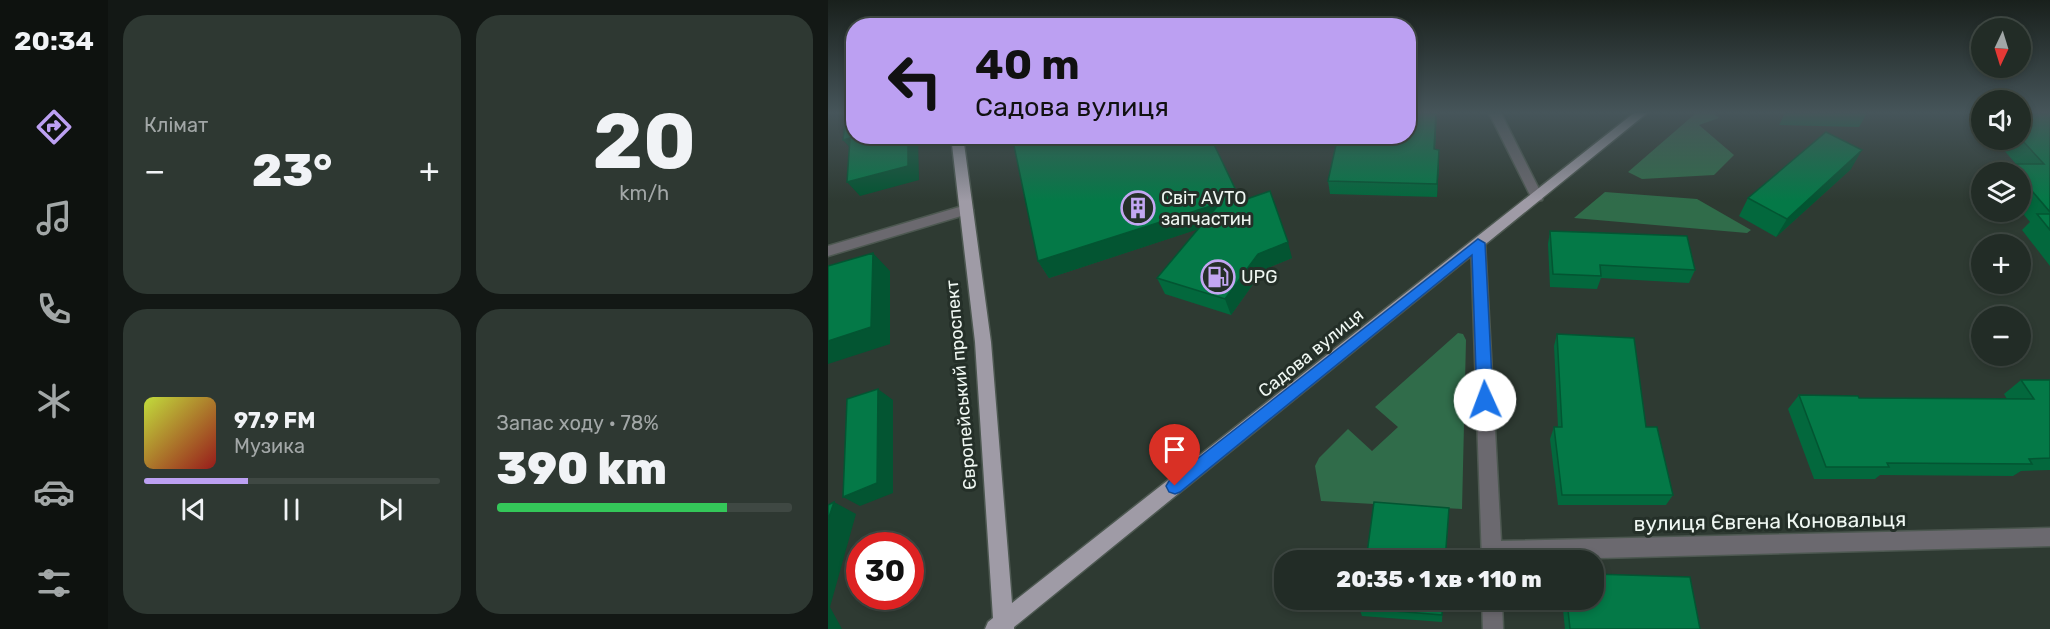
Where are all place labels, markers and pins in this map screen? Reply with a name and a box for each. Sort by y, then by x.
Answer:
place label: Світ AVTO запчастин [1161,187,1252,230]
building icon: Світ AVTO запчастин [1120,190,1156,226]
fuel station icon: UPG [1200,259,1236,295]
place label: UPG [1241,266,1277,288]
pin [1149,424,1200,486]

